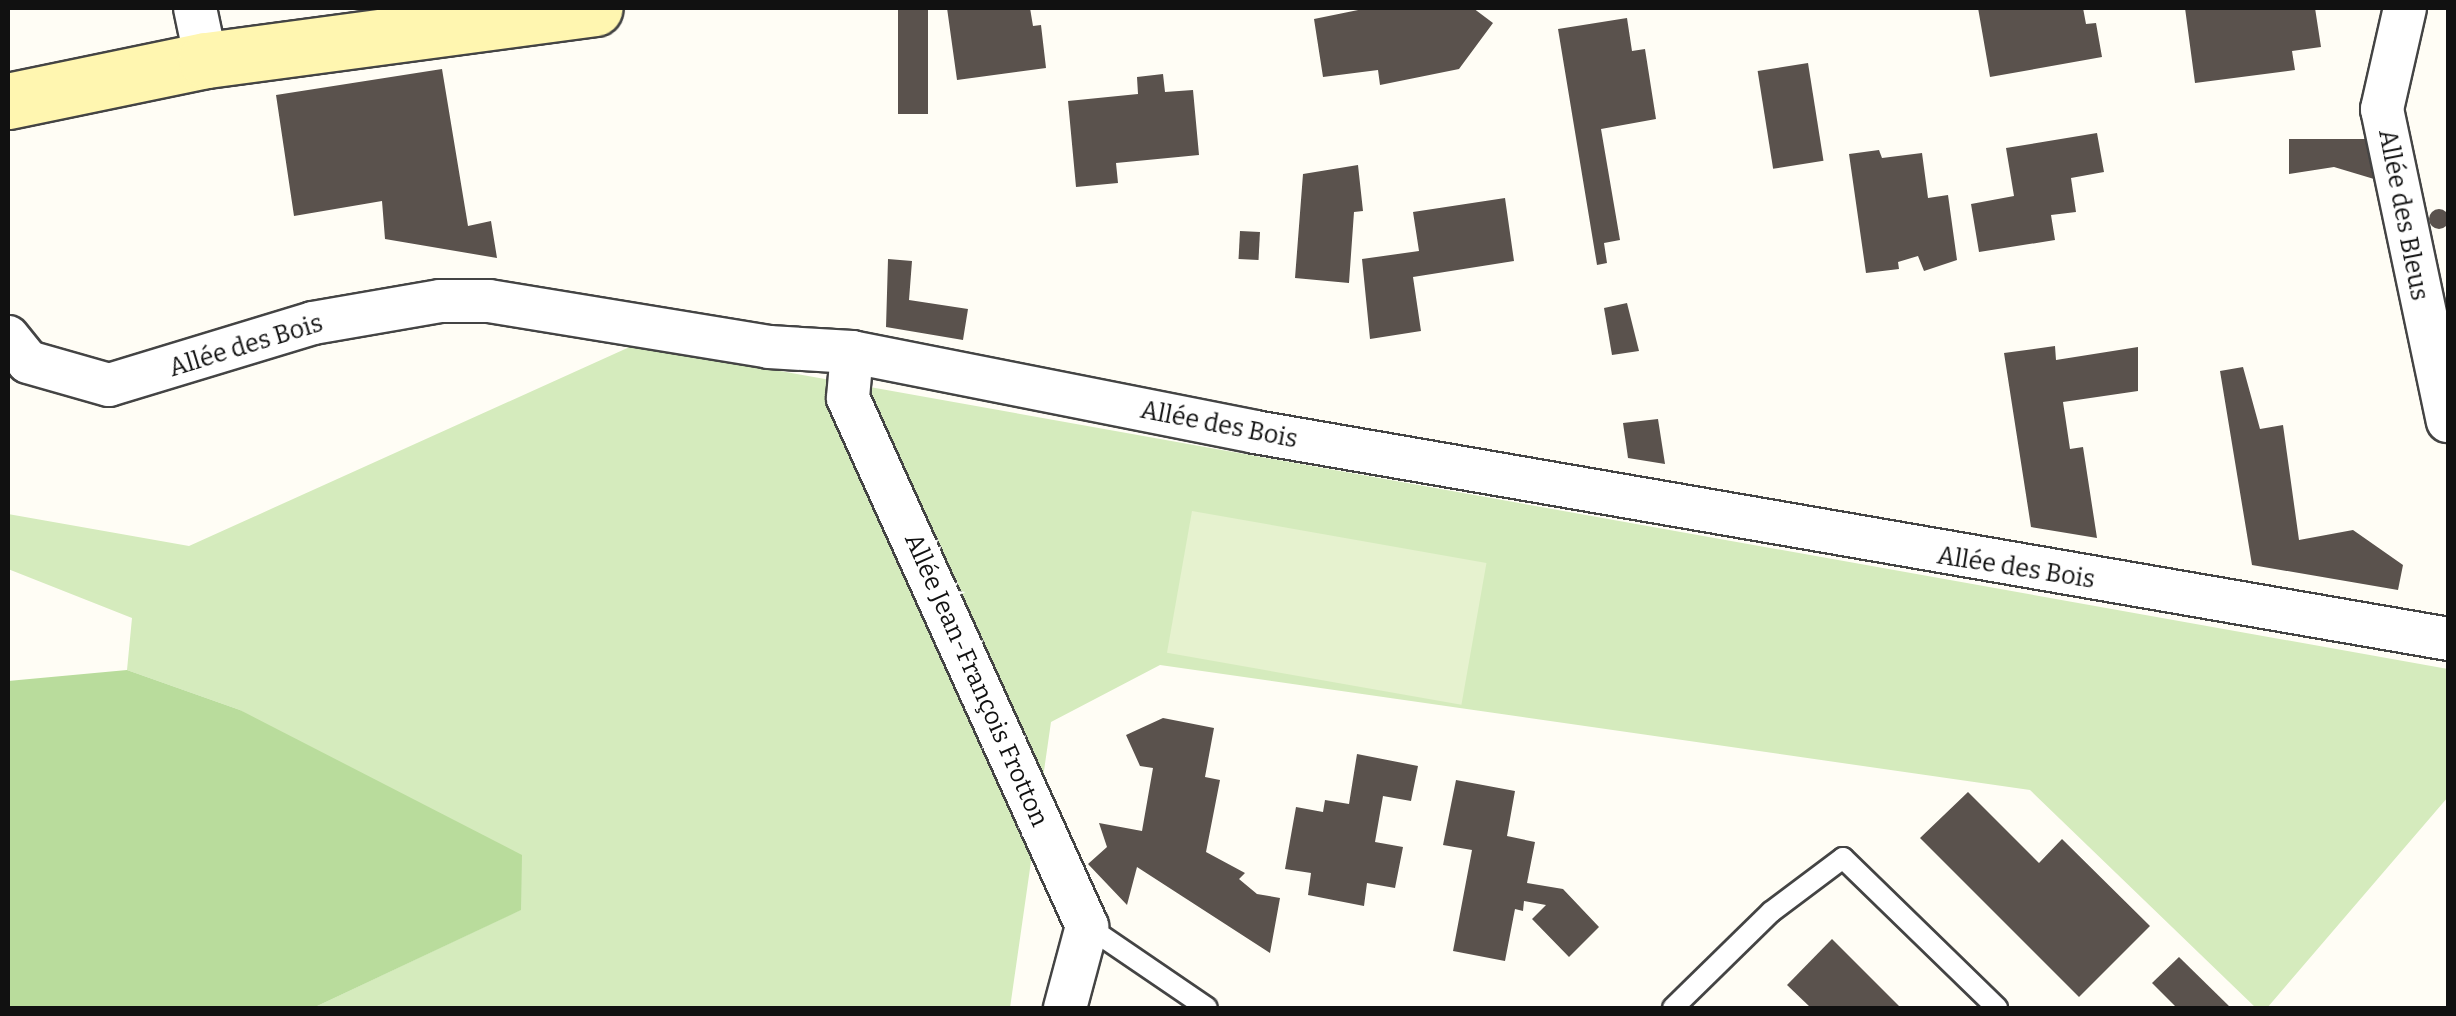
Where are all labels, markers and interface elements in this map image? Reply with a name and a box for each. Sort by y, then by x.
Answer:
street label: Allée des Bleus [2372,127,2434,303]
street label: Allée des Bois [165,308,327,384]
street label: Allée des Bois [1138,395,1300,455]
street label: Allée Jean-François Frotton [898,529,1054,831]
street label: Allée des Bois [1935,541,2097,595]

